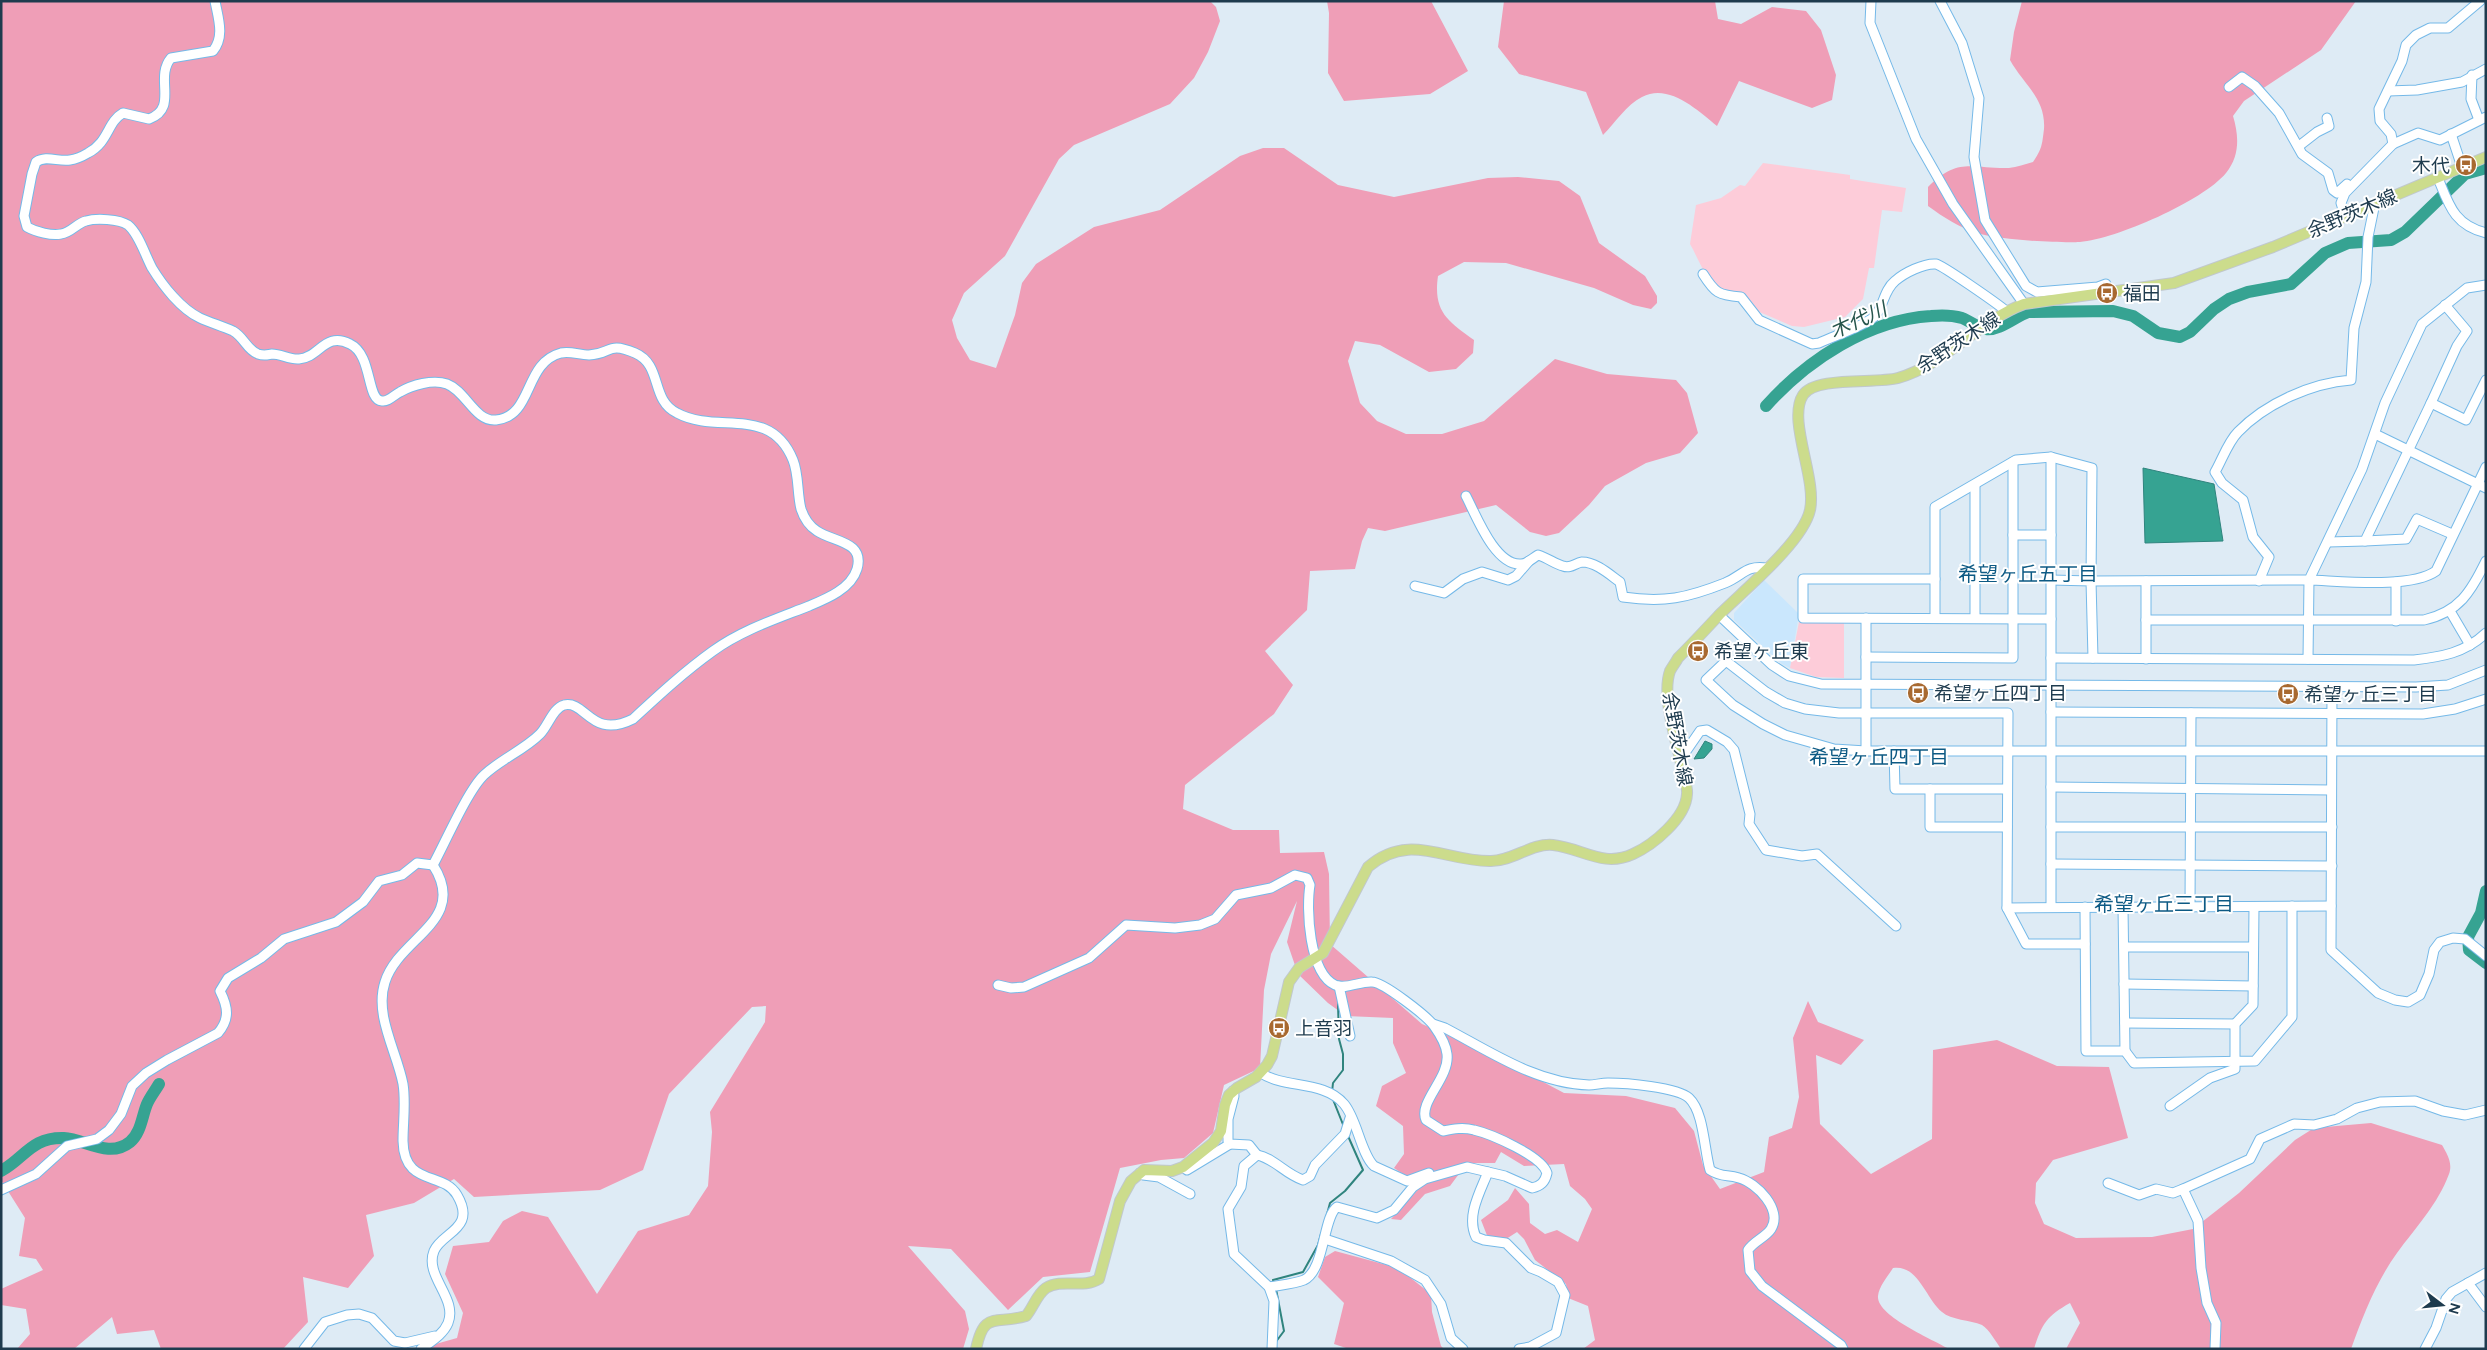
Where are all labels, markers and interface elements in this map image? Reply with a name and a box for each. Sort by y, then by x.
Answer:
bus stop icon: 木代 [2454,153,2478,177]
place label: 木代 [2412,154,2450,177]
street label: 余野茨木線 [2304,184,2400,243]
bus stop icon: 福田 [2095,281,2119,305]
place label: 福田 [2123,282,2161,305]
water label: 木代川 [1826,296,1892,343]
street label: 余野茨木線 [1912,307,2004,378]
district label: 希望ヶ丘五丁目 [1958,562,2098,586]
bus stop icon: 希望ヶ丘東 [1686,639,1710,663]
place label: 希望ヶ丘東 [1714,640,1809,663]
bus stop icon: 希望ヶ丘四丁目 [1906,681,1930,705]
place label: 希望ヶ丘四丁目 [1934,682,2067,705]
bus stop icon: 希望ヶ丘三丁目 [2276,682,2300,706]
place label: 希望ヶ丘三丁目 [2304,683,2437,706]
street label: 余野茨木線 [1658,690,1697,788]
district label: 希望ヶ丘四丁目 [1809,745,1949,769]
district label: 希望ヶ丘三丁目 [2094,892,2234,916]
bus stop icon: 上音羽 [1267,1016,1291,1040]
place label: 上音羽 [1295,1017,1352,1040]
north arrow [2417,1280,2467,1330]
text: N [2444,1301,2464,1316]

